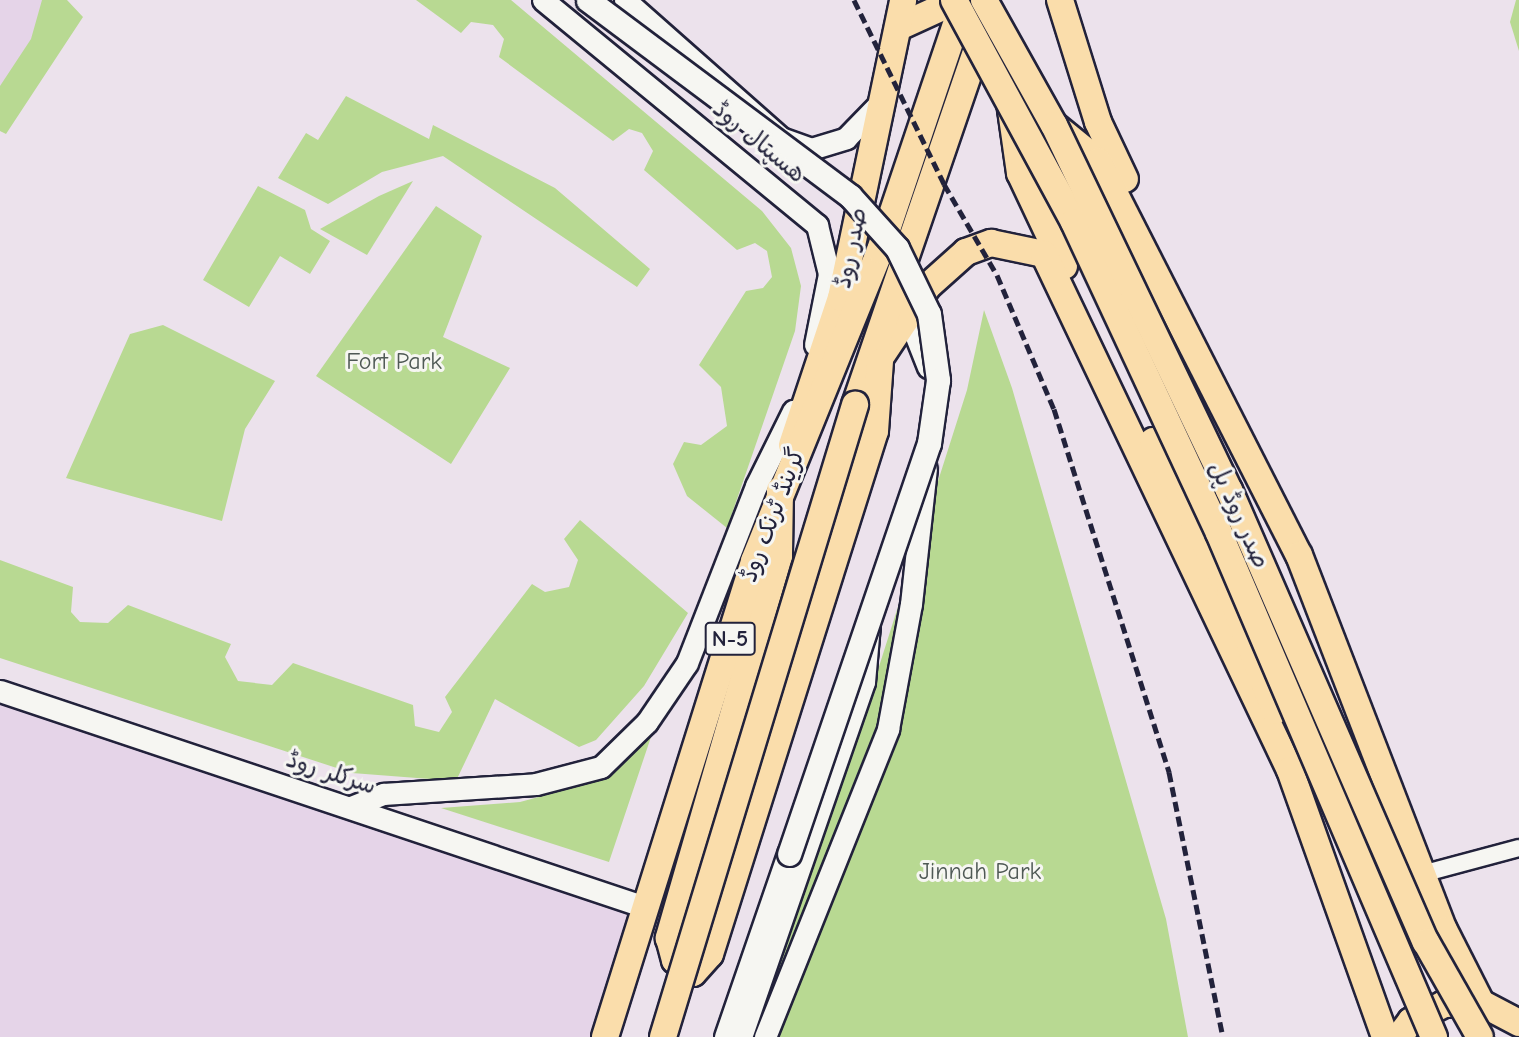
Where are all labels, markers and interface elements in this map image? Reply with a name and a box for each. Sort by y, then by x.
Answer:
street label: ھسپتال روڈ [707,95,811,189]
street label: صدر روڈ [828,205,874,291]
park label: Fort Park [346,348,442,376]
street label: گرینڈ ٹرنک روڈ [734,444,812,586]
street label: صدر روڈ پل [1203,457,1275,573]
road number: N-5 [704,620,756,659]
street label: سرکلر روڈ [283,745,379,801]
park label: Jinnah Park [919,858,1041,886]

